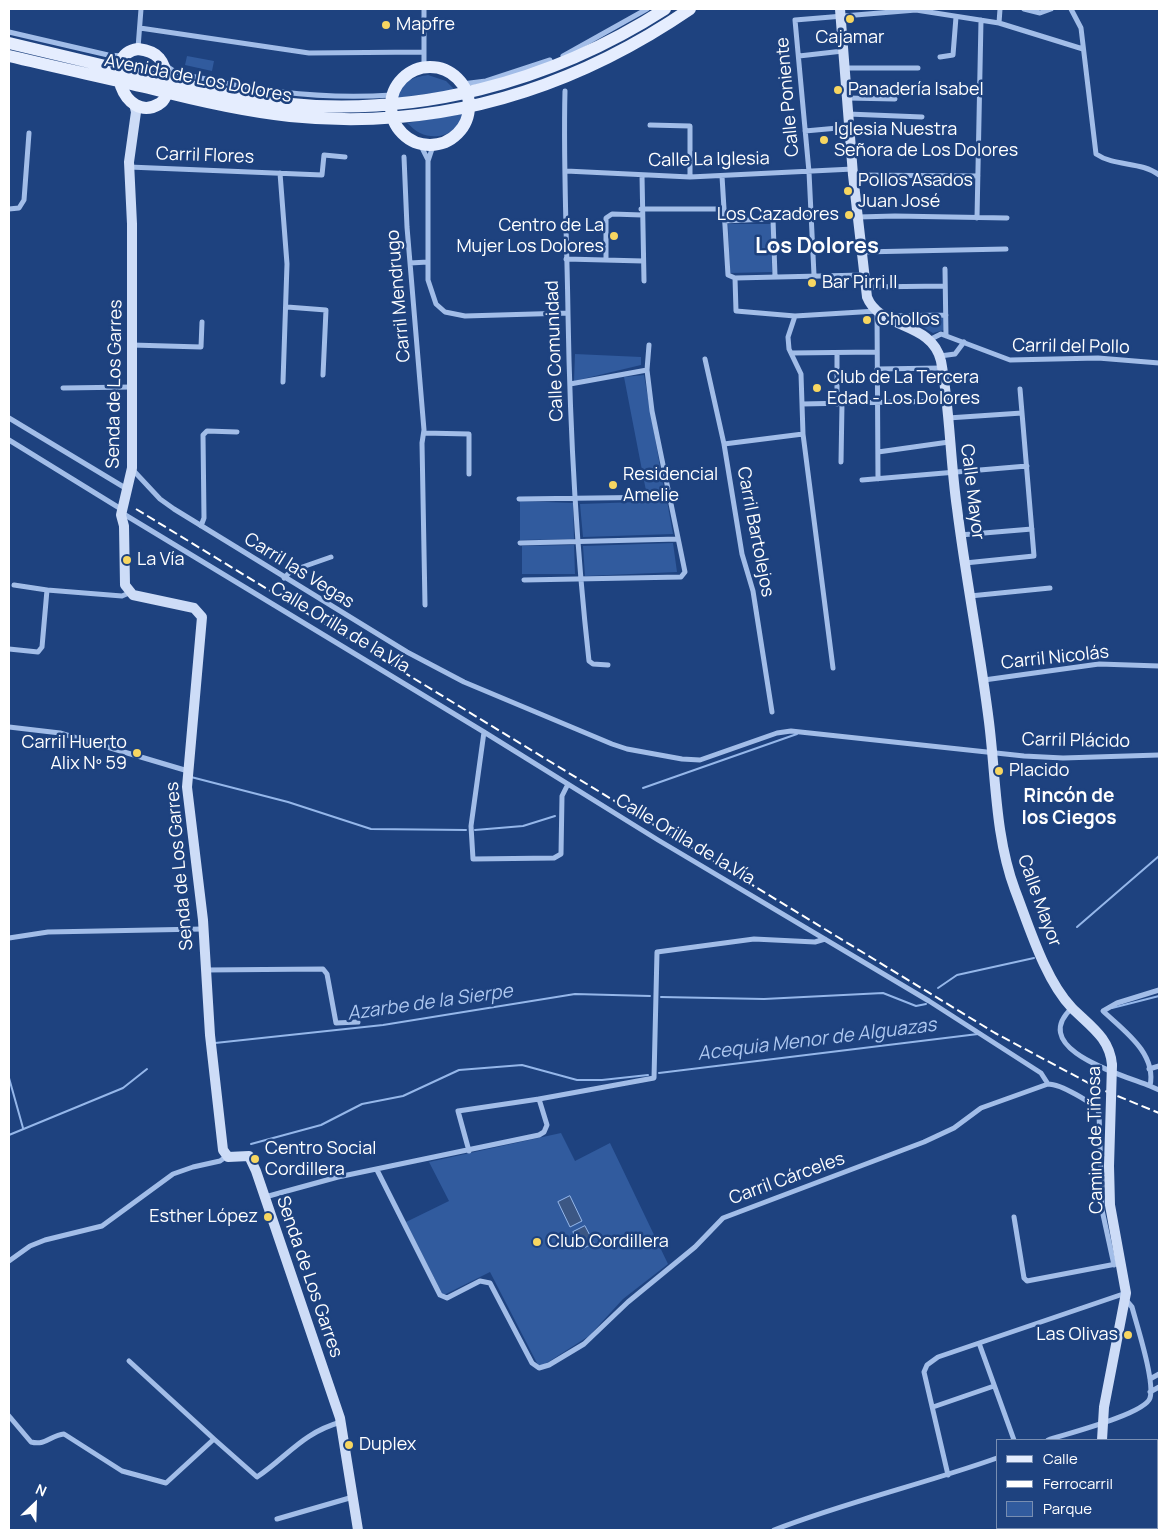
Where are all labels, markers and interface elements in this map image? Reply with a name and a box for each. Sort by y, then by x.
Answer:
marker: Cajamar [844,13,856,25]
place label: Mapfre [396,14,455,36]
marker: Mapfre [380,19,392,31]
place label: Cajamar [815,27,885,49]
street label: Calle Poniente [772,36,804,158]
street label: Avenida de Los Dolores [103,50,293,108]
place label: Panadería Isabel [848,79,984,101]
marker: Panadería Isabel [832,84,844,96]
place label: Iglesia Nuestra Señora de Los Dolores [834,119,1018,162]
marker: Iglesia Nuestra Señora de Los Dolores [818,134,830,146]
street label: Carril Flores [156,143,254,169]
street label: Calle La Iglesia [648,148,770,172]
place label: Pollos Asados Juan José [858,170,973,212]
marker: Pollos Asados Juan José [842,185,854,197]
place label: Los Cazadores [717,204,839,226]
marker: Los Cazadores [843,209,855,221]
place label: Centro de La Mujer Los Dolores [456,215,604,258]
street label: Carril Mendrugo [382,229,416,363]
marker: Centro de La Mujer Los Dolores [608,230,620,242]
district label: Los Dolores [755,234,879,260]
place label: Bar Pirri II [822,272,897,294]
marker: Bar Pirri II [806,277,818,289]
street label: Calle Comunidad [542,280,568,422]
street label: Senda de Los Garres [103,299,127,469]
place label: Chollos [877,309,940,331]
marker: Chollos [861,314,873,326]
street label: Carril del Pollo [1012,335,1130,359]
place label: Club de La Tercera Edad - Los Dolores [827,367,980,409]
marker: Club de La Tercera Edad - Los Dolores [811,382,823,394]
street label: Calle Mayor [955,443,989,541]
place label: Residencial Amelie [623,464,718,506]
street label: Carril Bartolejos [732,465,778,599]
marker: Residencial Amelie [607,479,619,491]
street label: Carril las Vegas [240,529,358,613]
place label: La Vía [137,549,184,571]
marker: La Vía [121,554,133,566]
street label: Calle Orilla de la Vía [267,578,413,678]
street label: Carril Nicolás [1000,642,1110,674]
street label: Carril Plácido [1022,729,1130,753]
place label: Carril Huerto Alix Nº 59 [22,732,127,774]
marker: Carril Huerto Alix Nº 59 [131,747,143,759]
place label: Placido [1009,760,1069,782]
marker: Placido [993,765,1005,777]
street label: Senda de Los Garres [162,781,198,951]
district label: Rincón de los Ciegos [1021,786,1117,830]
street label: Calle Orilla de la Vía [612,790,758,890]
street label: Calle Mayor [1012,852,1066,950]
water label: Azarbe de la Sierpe [346,980,514,1026]
water label: Acequia Menor de Alguazas [696,1014,938,1066]
street label: Camino de Tiñosa [1084,1066,1108,1214]
place label: Centro Social Cordillera [265,1138,376,1180]
street label: Carril Cárceles [726,1148,848,1210]
marker: Centro Social Cordillera [249,1153,261,1165]
street label: Senda de Los Garres [271,1193,347,1361]
place label: Esther López [149,1206,258,1228]
marker: Esther López [262,1211,274,1223]
place label: Club Cordillera [547,1231,669,1253]
marker: Club Cordillera [531,1236,543,1248]
place label: Las Olivas [1036,1324,1118,1346]
marker: Las Olivas [1122,1329,1134,1341]
place label: Duplex [359,1434,416,1456]
marker: Duplex [343,1439,355,1451]
legend [996,1439,1158,1529]
text: Calle [1043,1448,1078,1469]
text: Ferrocarril [1043,1473,1113,1494]
north arrow [10,1479,60,1529]
text: N [33,1479,50,1501]
text: Parque [1043,1498,1092,1519]

